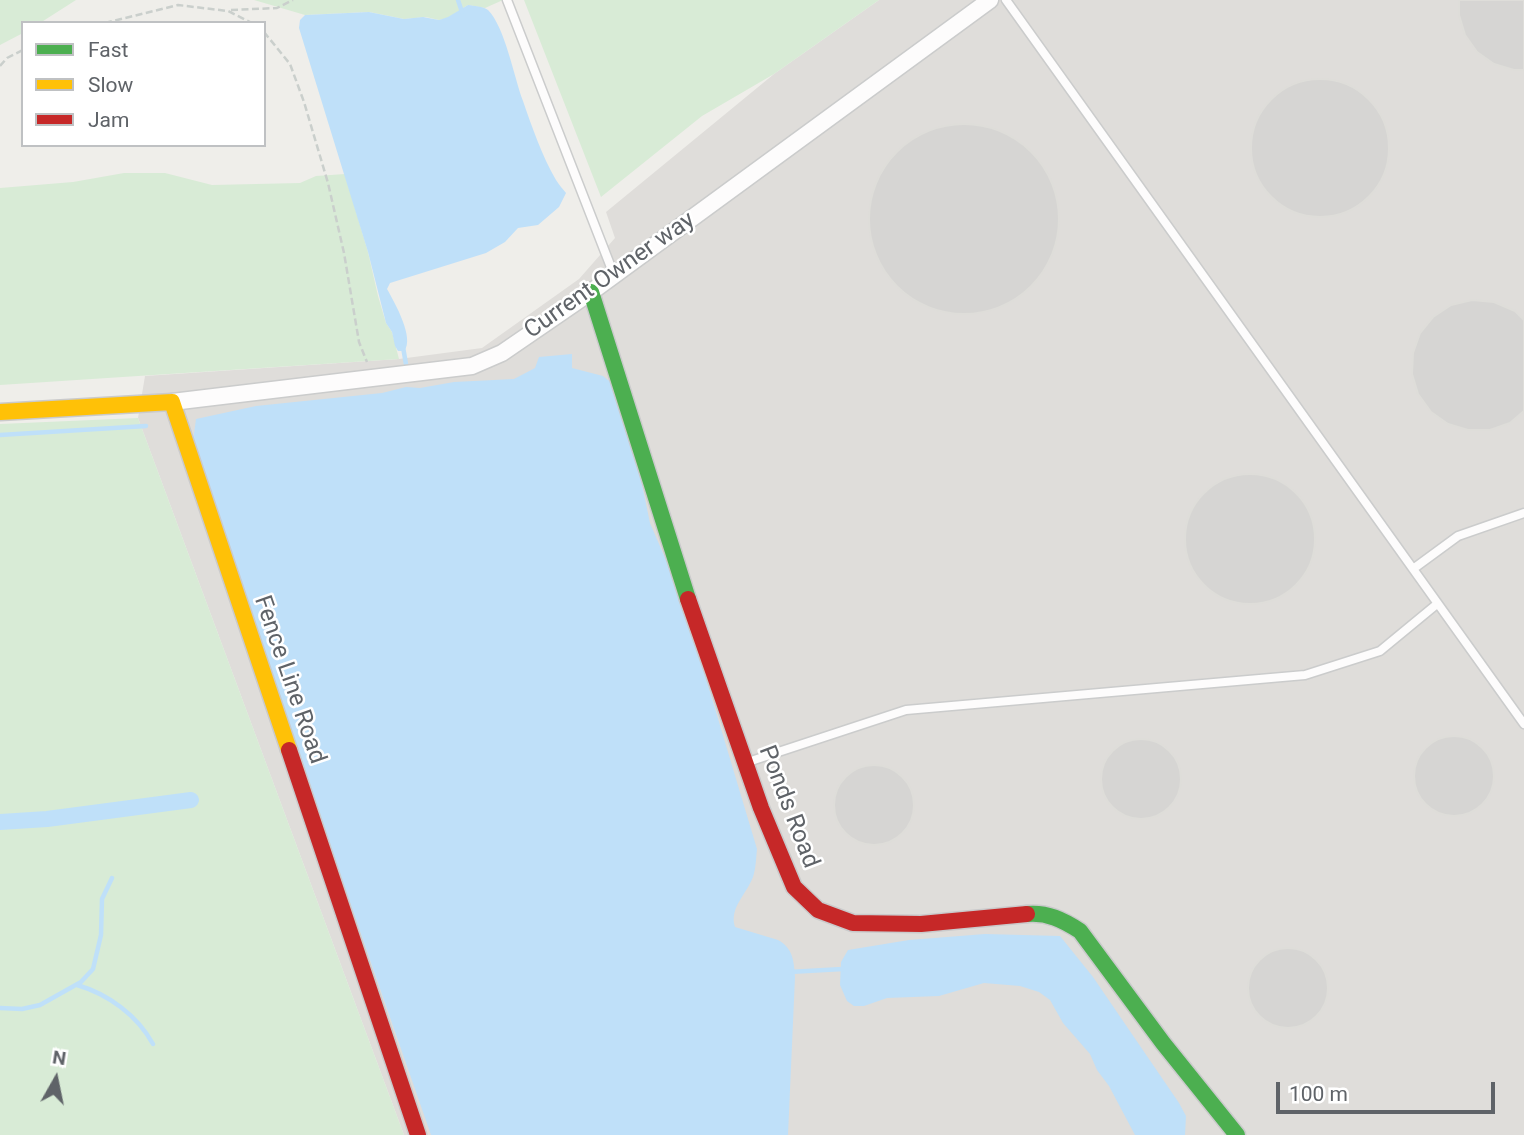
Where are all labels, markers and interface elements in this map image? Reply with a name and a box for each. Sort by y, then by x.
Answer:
legend [21,21,266,147]
text: Fast [88,38,128,62]
text: Slow [88,73,133,97]
text: Jam [88,108,129,132]
street label: Current Owner way [519,206,701,346]
street label: Fence Line Road [247,592,331,768]
street label: Ponds Road [751,742,825,872]
north arrow [21,1044,91,1114]
text: N [51,1045,68,1070]
scale bar [1279,1068,1498,1112]
text: 100 m [1289,1082,1348,1106]

